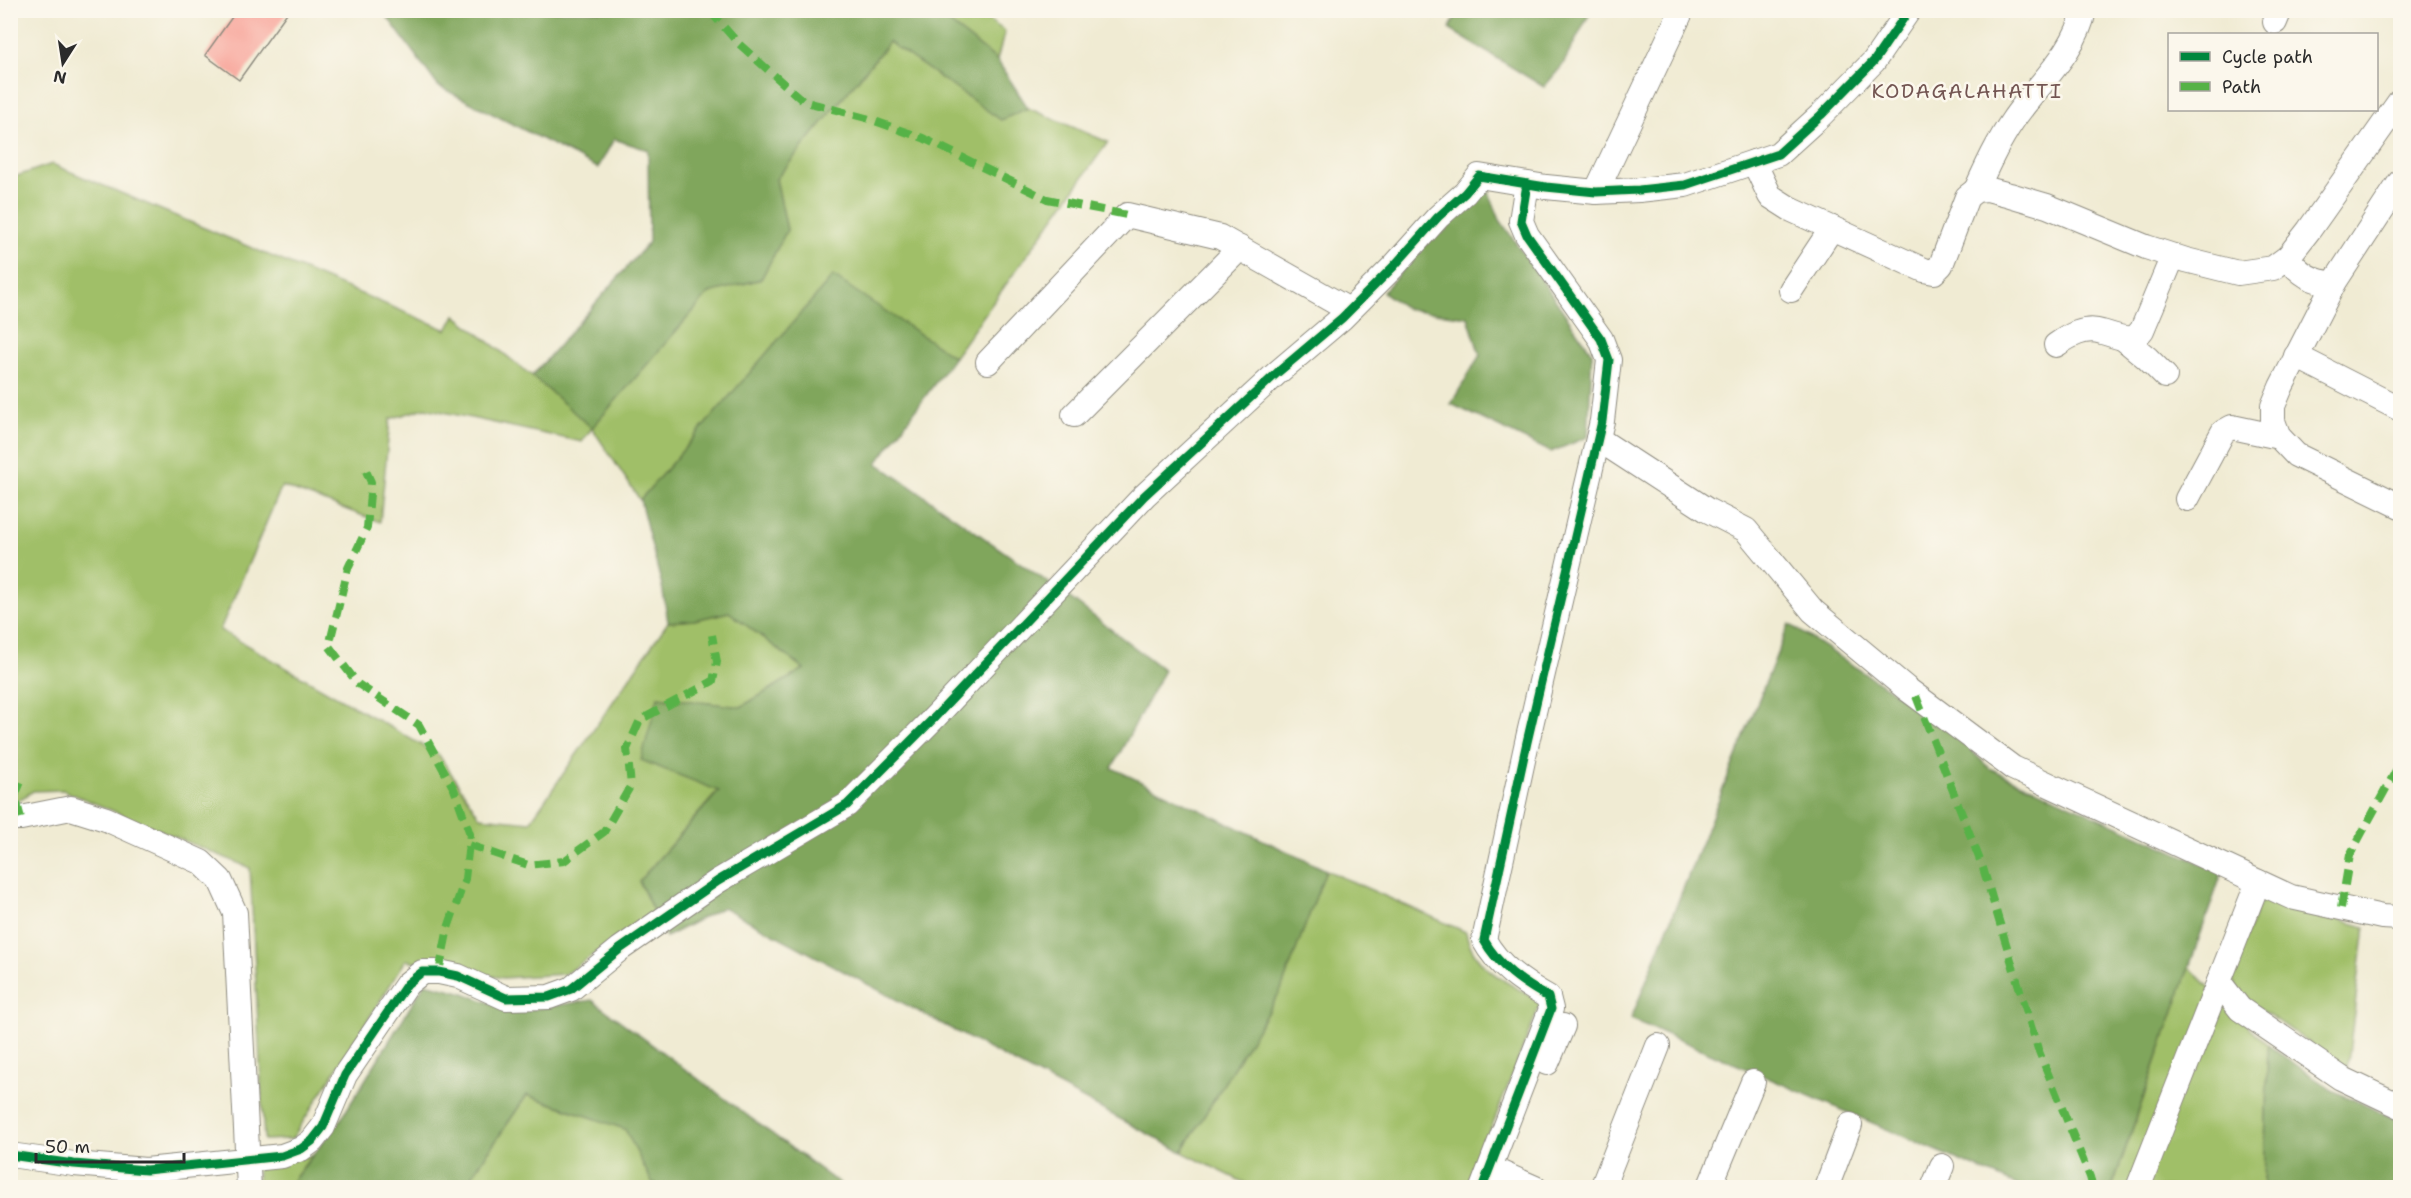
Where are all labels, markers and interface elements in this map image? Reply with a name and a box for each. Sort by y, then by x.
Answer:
north arrow [33,33,93,93]
legend [2168,33,2378,111]
text: Cycle path [2222,45,2313,69]
text: N [52,66,68,89]
text: Path [2222,75,2261,99]
district label: KODAGALAHATTI [1872,78,2062,104]
scale bar [36,1126,184,1164]
text: 50 m [45,1135,90,1159]

